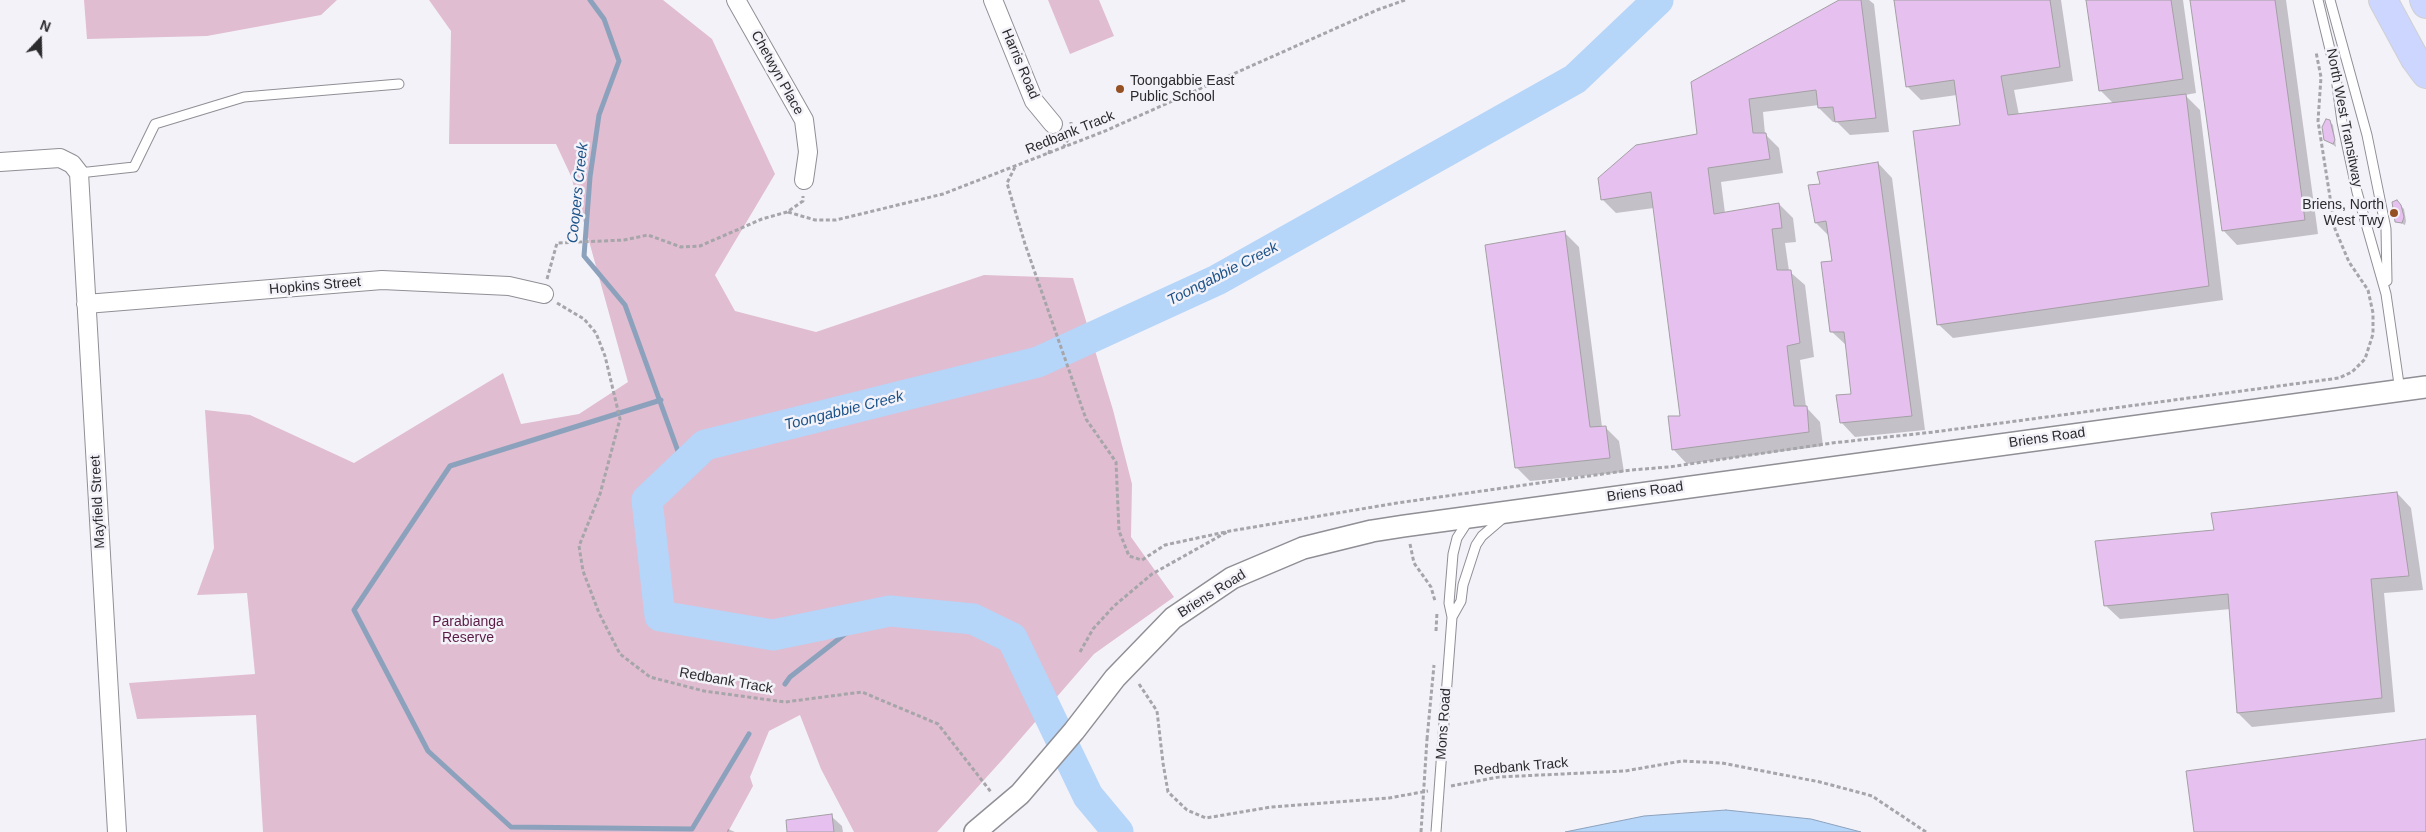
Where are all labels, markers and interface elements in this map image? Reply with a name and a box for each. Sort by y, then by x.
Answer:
north arrow [15,15,65,65]
text: N [38,17,53,35]
street label: Harris Road [998,26,1042,102]
street label: Chetwyn Place [747,28,807,118]
street label: North West Transitway [2322,47,2366,189]
place label: Toongabbie East Public School [1130,73,1234,105]
marker: Toongabbie East Public School [1114,83,1126,95]
street label: Redbank Track [1023,108,1117,158]
water label: Coopers Creek [564,142,592,244]
place label: Briens, North West Twy [2302,197,2384,230]
marker: Briens, North West Twy [2388,207,2400,219]
water label: Toongabbie Creek [1165,238,1281,310]
street label: Hopkins Street [269,274,361,298]
water label: Toongabbie Creek [783,388,905,434]
street label: Briens Road [2008,424,2086,452]
street label: Mayfield Street [87,455,109,549]
street label: Briens Road [1606,478,1684,506]
street label: Briens Road [1175,566,1249,622]
park label: Parabianga Reserve [432,614,504,646]
street label: Redbank Track [678,665,774,697]
street label: Mons Road [1433,688,1455,760]
street label: Redbank Track [1473,755,1569,779]

